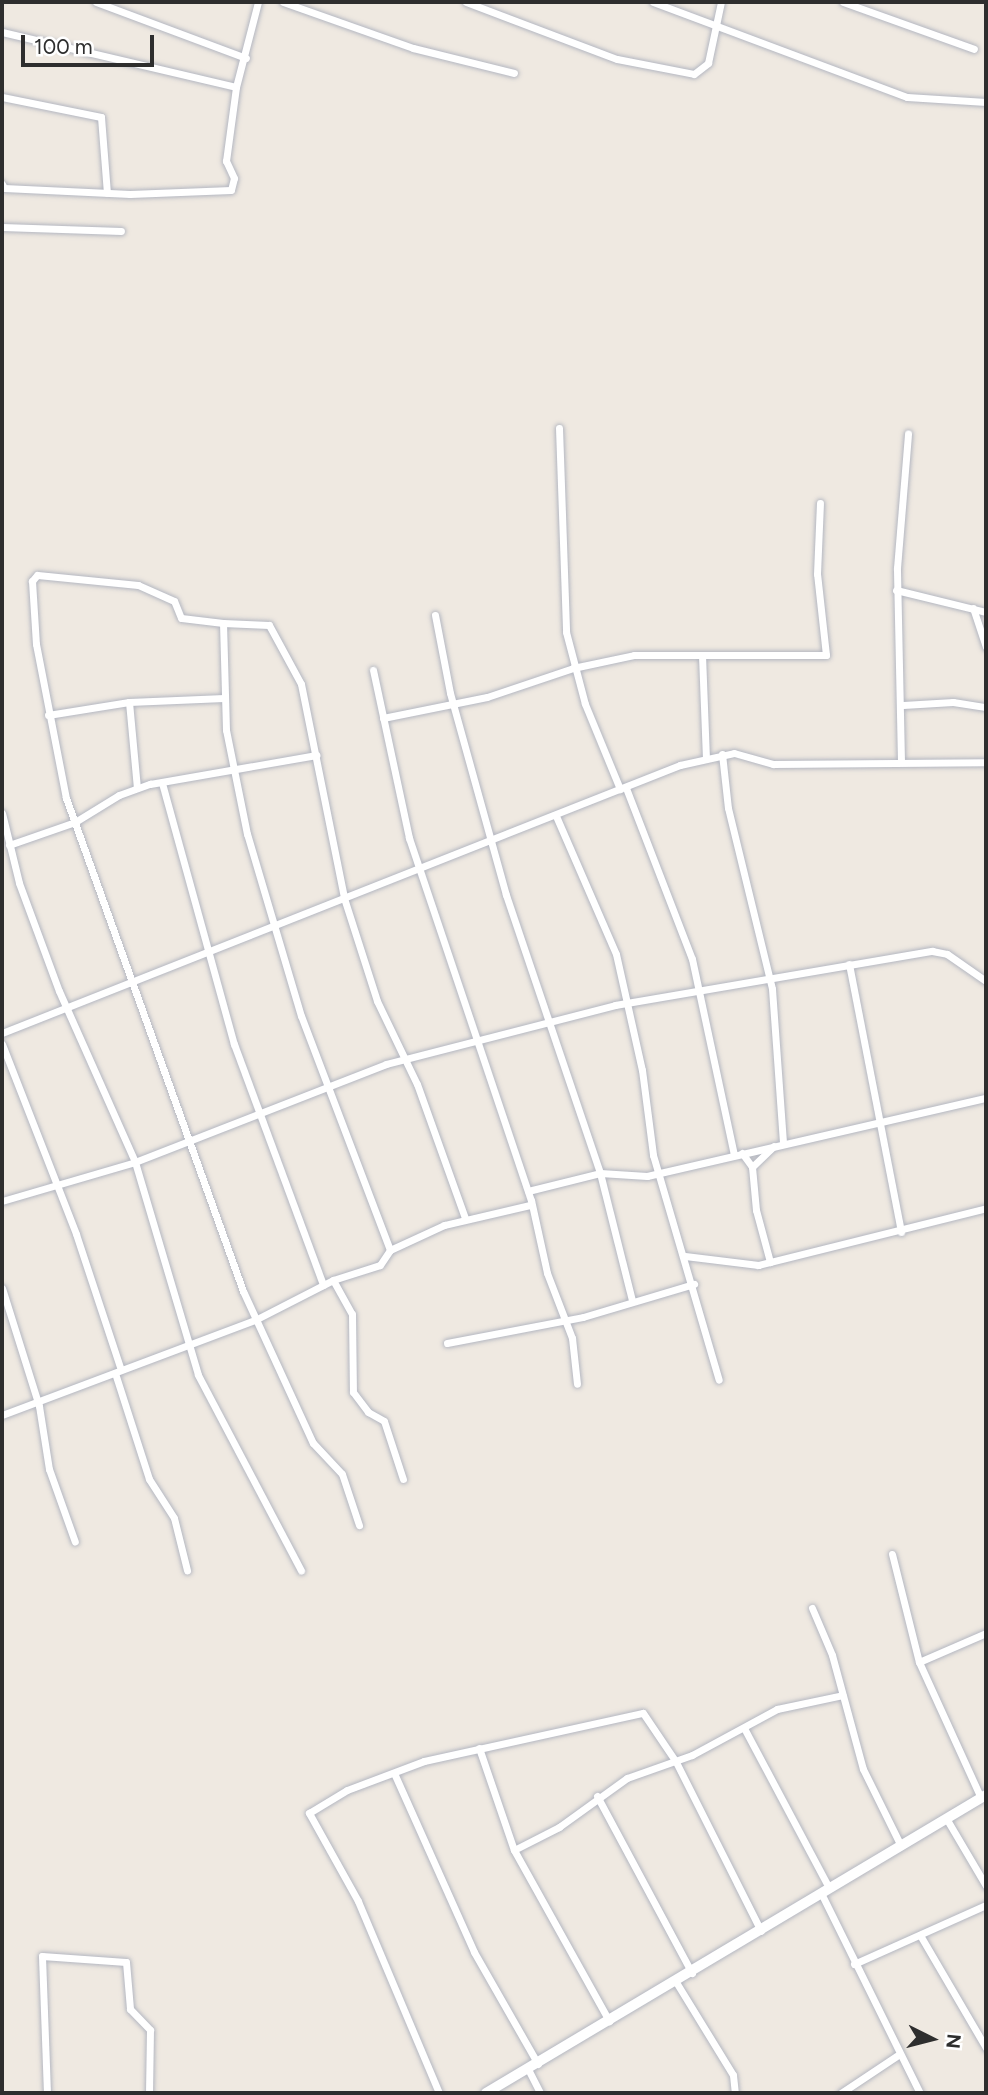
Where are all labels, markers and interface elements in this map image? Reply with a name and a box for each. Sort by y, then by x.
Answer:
scale bar [24,21,158,65]
text: 100 m [34,34,93,59]
north arrow [897,2004,967,2074]
text: N [941,2033,966,2050]

